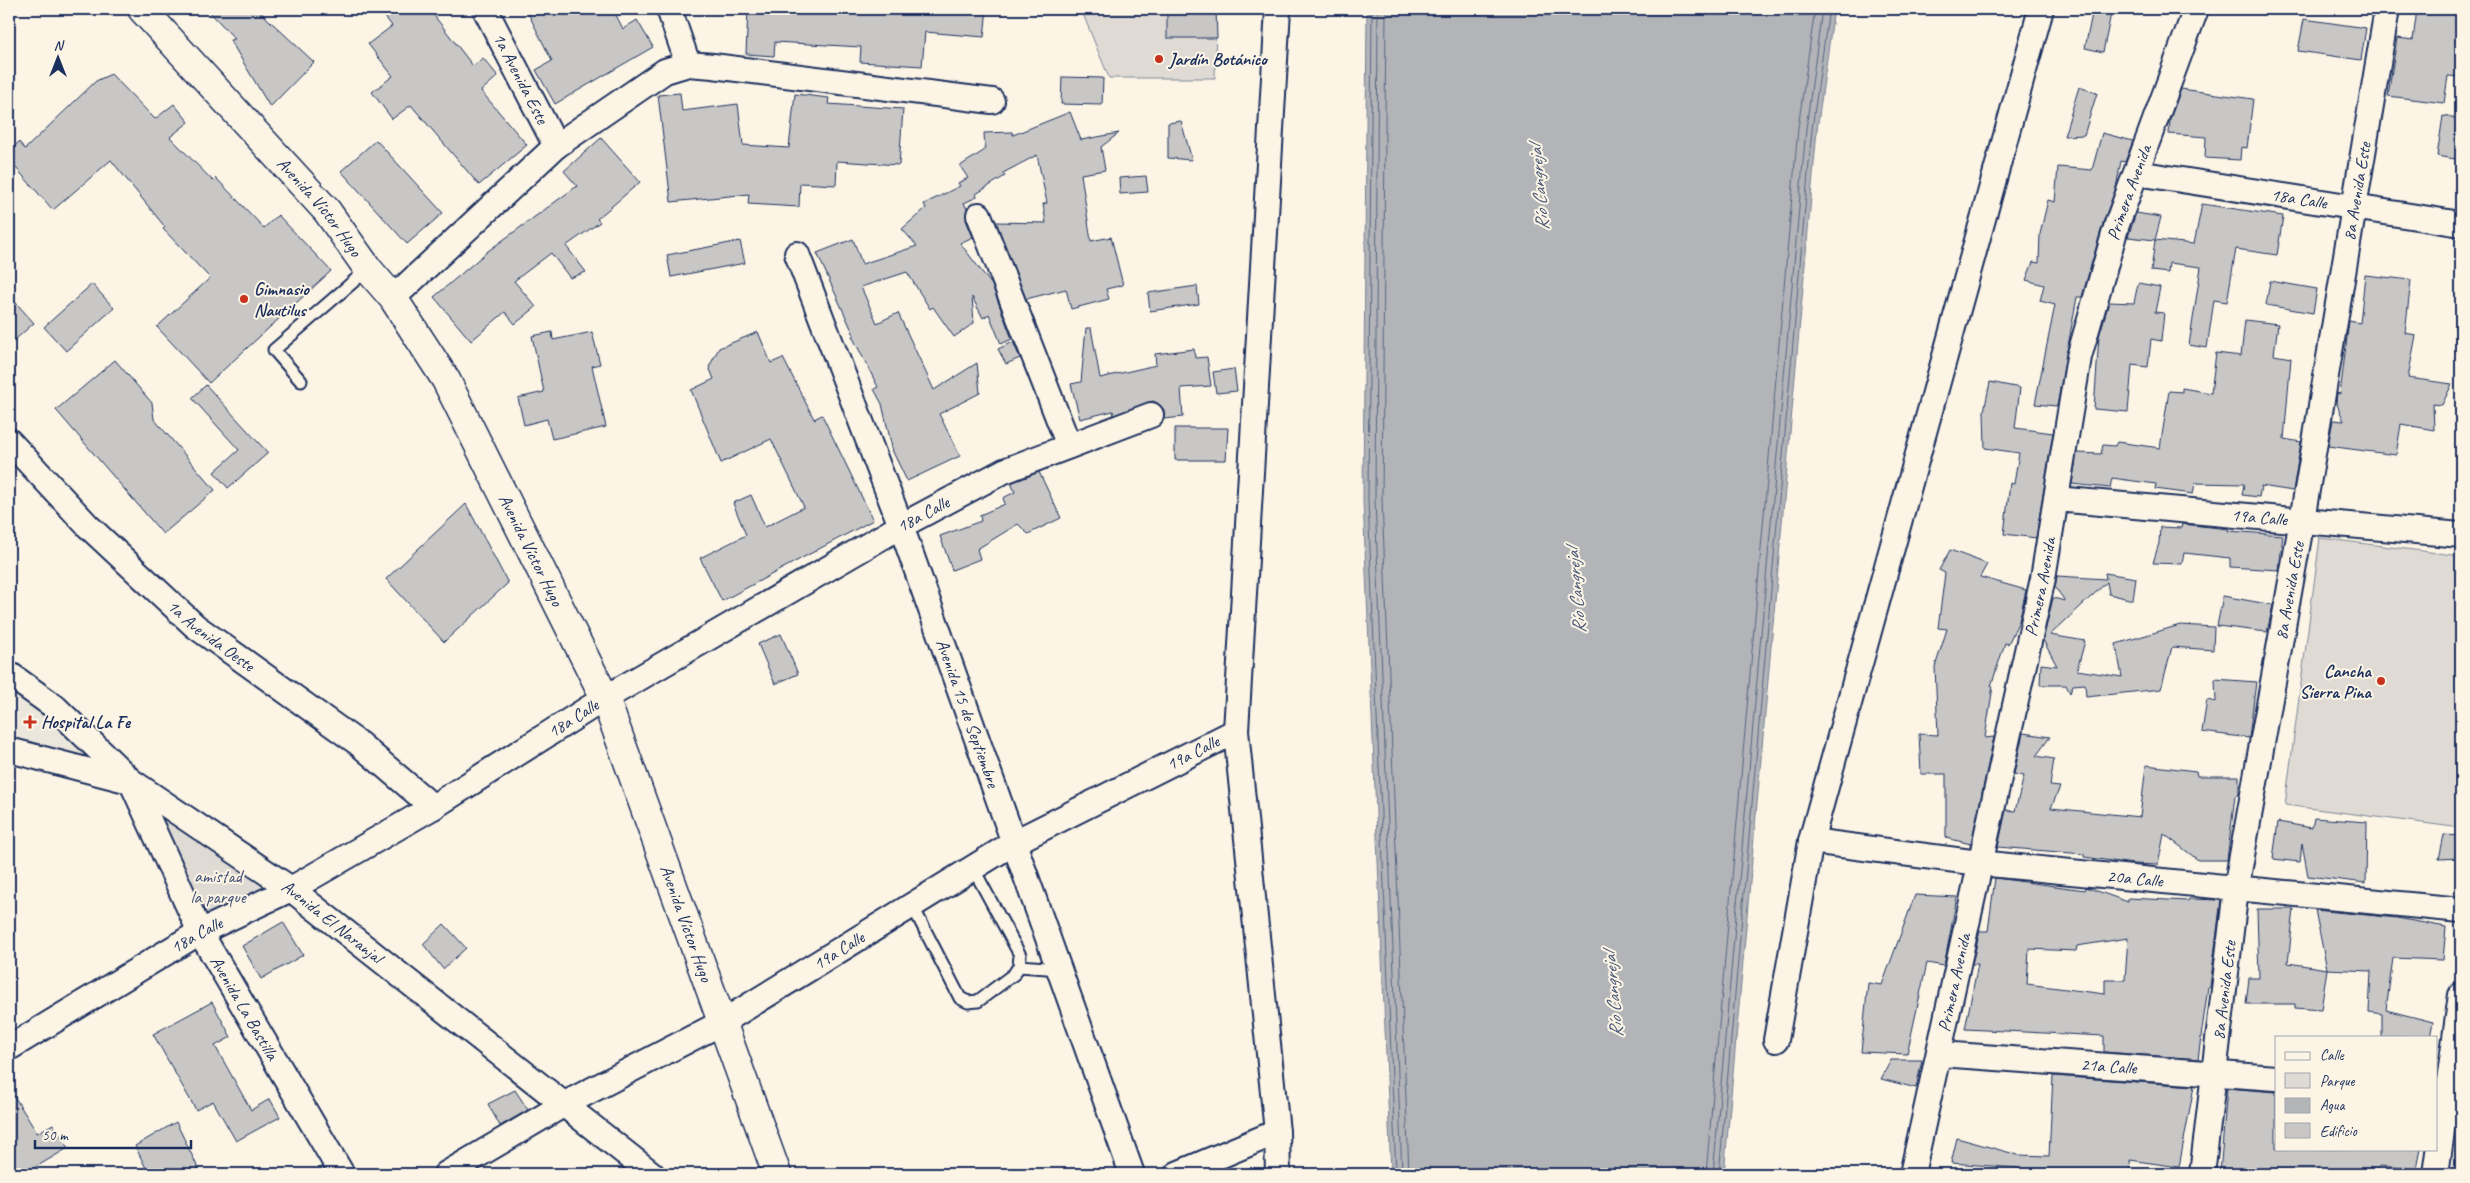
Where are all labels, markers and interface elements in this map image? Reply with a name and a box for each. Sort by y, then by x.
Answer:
street label: 1a Avenida Este [488,29,554,128]
north arrow [32,32,82,82]
text: N [54,37,65,54]
place label: Jardín Botánico [1167,48,1268,70]
marker: Jardín Botánico [1153,53,1165,65]
water label: Río Cangrejal [1523,138,1555,232]
street label: 8a Avenida Este [2338,139,2376,242]
street label: Primera Avenida [2102,140,2157,243]
street label: Avenida Víctor Hugo [272,153,368,262]
street label: 18a Calle [2270,183,2330,214]
place label: Gimnasio Nautilus [254,278,310,321]
marker: Gimnasio Nautilus [238,293,250,305]
street label: Avenida Víctor Hugo [494,490,569,611]
street label: 18a Calle [893,491,954,537]
street label: 19a Calle [2230,504,2289,531]
street label: Primera Avenida [2020,534,2061,638]
street label: 8a Avenida Este [2270,539,2309,642]
water label: Río Cangrejal [1560,541,1592,635]
street label: 1a Avenida Oeste [163,595,260,677]
street label: Avenida 15 de Septiembre [931,636,1005,791]
place label: Cancha Sierra Pina [2300,660,2373,703]
marker: Cancha Sierra Pina [2375,675,2387,687]
street label: 18a Calle [544,693,604,743]
place label: Hospital La Fe [41,711,132,733]
marker: Hospital La Fe [23,715,37,729]
street label: 19a Calle [1163,730,1224,775]
street label: Avenida Víctor Hugo [655,862,718,986]
park label: amistad la parque [190,865,247,908]
street label: 20a Calle [2106,865,2165,892]
street label: Avenida El Naranjal [277,875,389,970]
street label: 18a Calle [166,911,227,958]
street label: 19a Calle [809,926,869,975]
street label: Primera Avenida [1933,930,1976,1034]
street label: 8a Avenida Este [2207,939,2241,1041]
water label: Río Cangrejal [1597,945,1629,1039]
street label: Avenida La Bastilla [205,952,284,1065]
legend [2275,1036,2438,1150]
text: Calle [2320,1046,2345,1065]
street label: 21a Calle [2080,1053,2138,1079]
text: Parque [2320,1072,2356,1091]
text: Agua [2320,1096,2345,1115]
scale bar [35,1118,191,1150]
text: Edificio [2320,1122,2358,1141]
text: 50 m [42,1126,69,1145]

